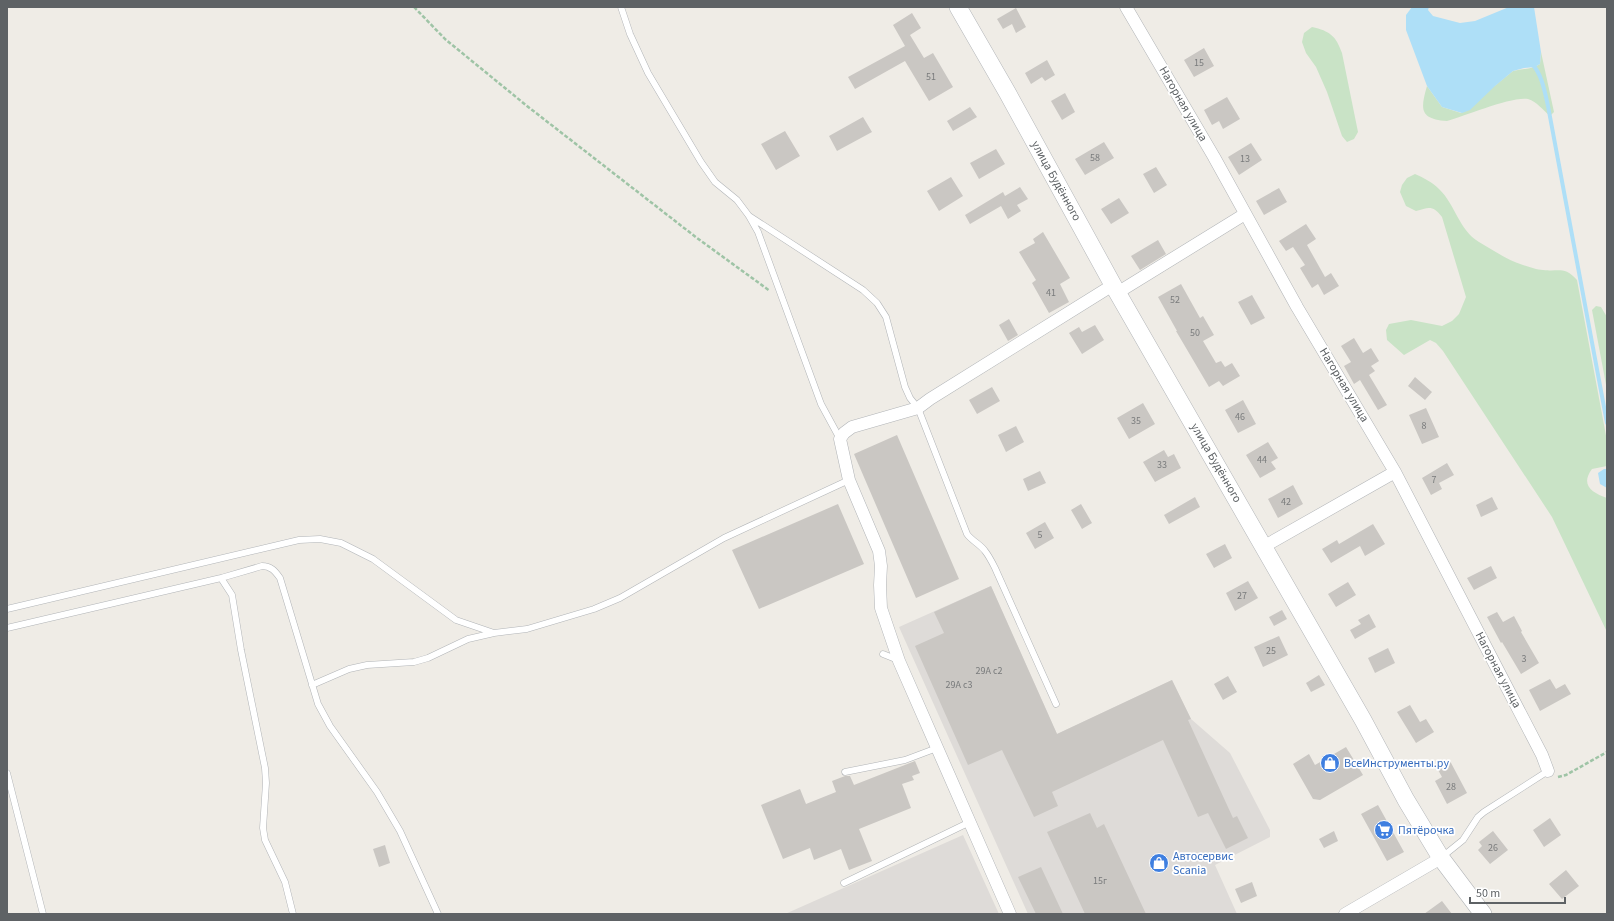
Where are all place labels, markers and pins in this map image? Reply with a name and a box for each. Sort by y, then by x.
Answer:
shop icon: ВсеИнструменты.ру [1319,752,1341,774]
place label: ВсеИнструменты.ру [1344,755,1449,772]
supermarket icon: Пятёрочка [1373,819,1395,841]
place label: Пятёрочка [1398,822,1454,839]
place label: Автосервис Scania [1173,848,1234,879]
shop icon: Автосервис Scania [1148,852,1170,874]

